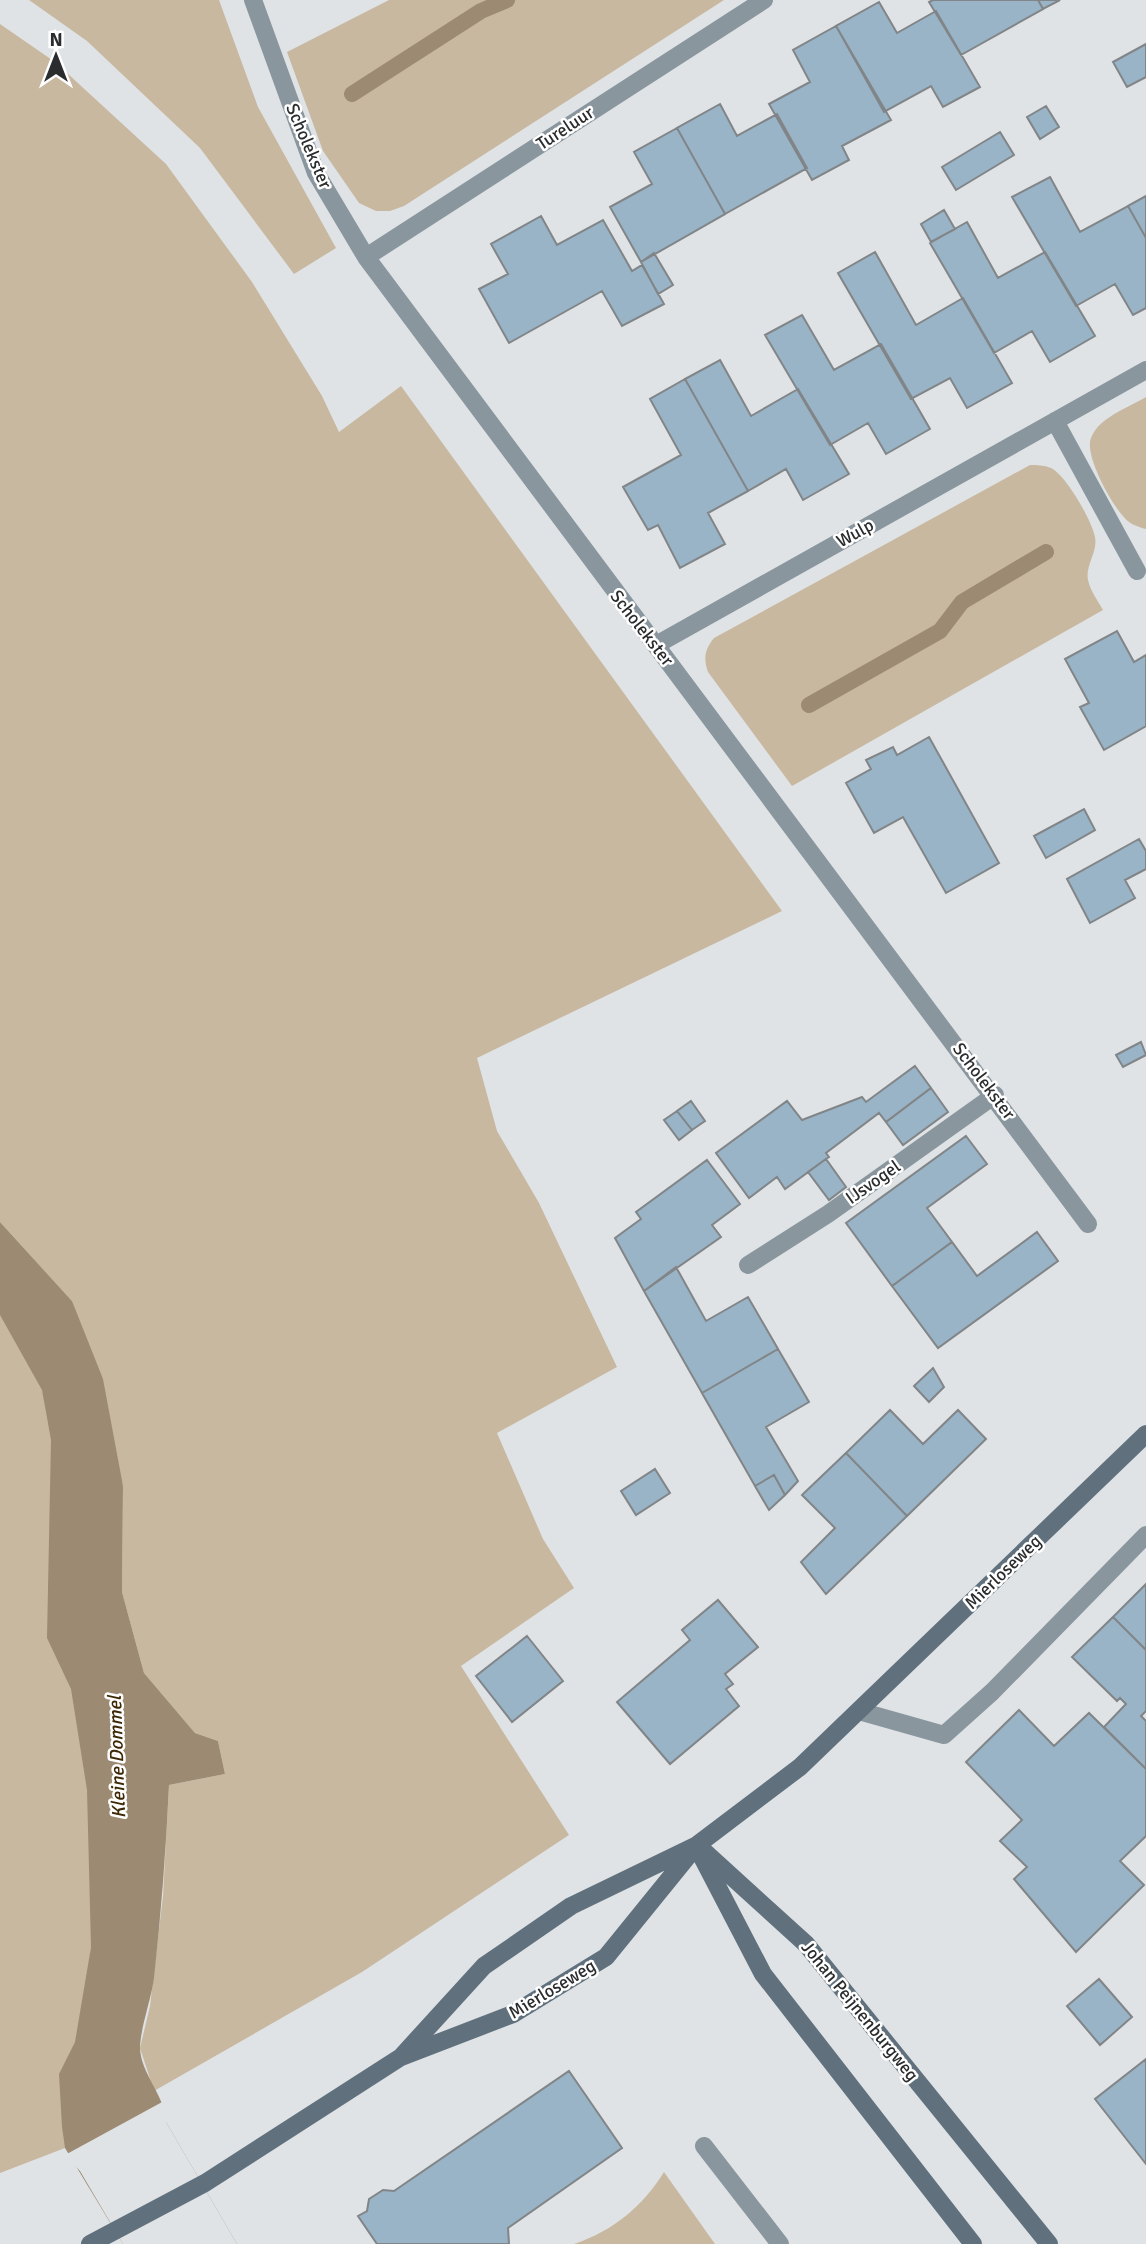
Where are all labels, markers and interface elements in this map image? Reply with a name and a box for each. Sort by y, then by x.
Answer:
north arrow [21,21,91,91]
text: N [49,28,63,52]
street label: Scholekster [281,100,337,192]
street label: Tureluur [532,101,598,155]
street label: Wulp [832,514,878,552]
street label: Scholekster [605,586,679,671]
street label: Scholekster [948,1038,1020,1124]
street label: IJsvogel [841,1155,905,1209]
street label: Mierloseweg [960,1530,1046,1614]
water label: Kleine Dommel [103,1694,131,1819]
street label: Johan Peijnenburgweg [797,1936,923,2086]
street label: Mierloseweg [505,1954,599,2024]

